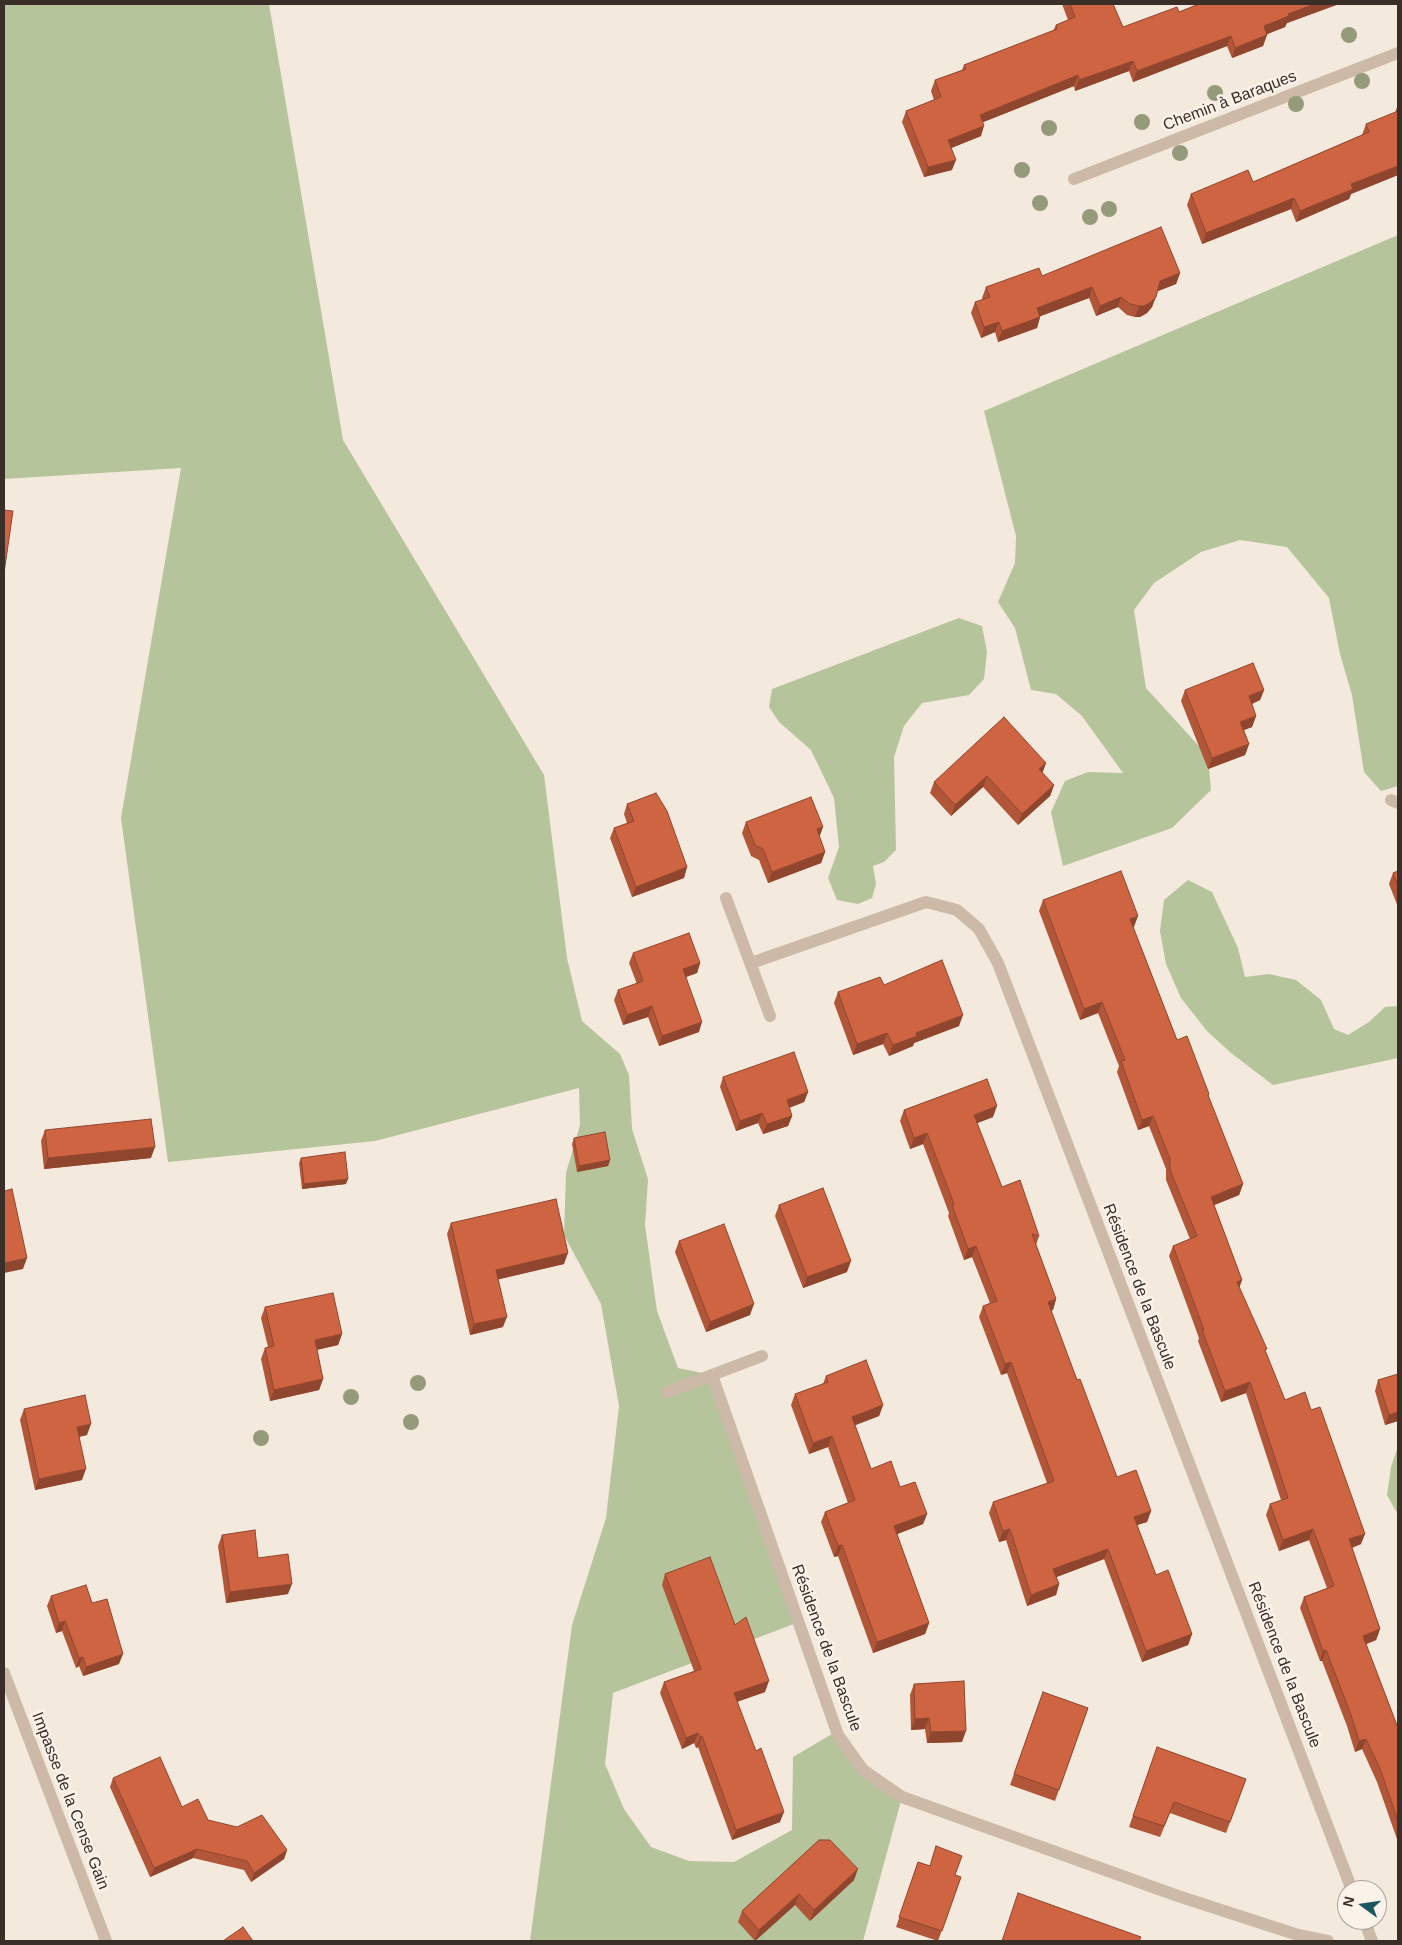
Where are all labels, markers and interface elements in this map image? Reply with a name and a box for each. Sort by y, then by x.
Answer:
street label: Chemin à Baraques [1161,67,1299,135]
street label: Résidence de la Bascule [1098,1201,1180,1373]
street label: Résidence de la Bascule [787,1562,865,1734]
street label: Résidence de la Bascule [1243,1579,1325,1751]
street label: Impasse de la Cense Gain [27,1710,113,1892]
north arrow [1337,1880,1387,1930]
text: N [1339,1895,1357,1908]

